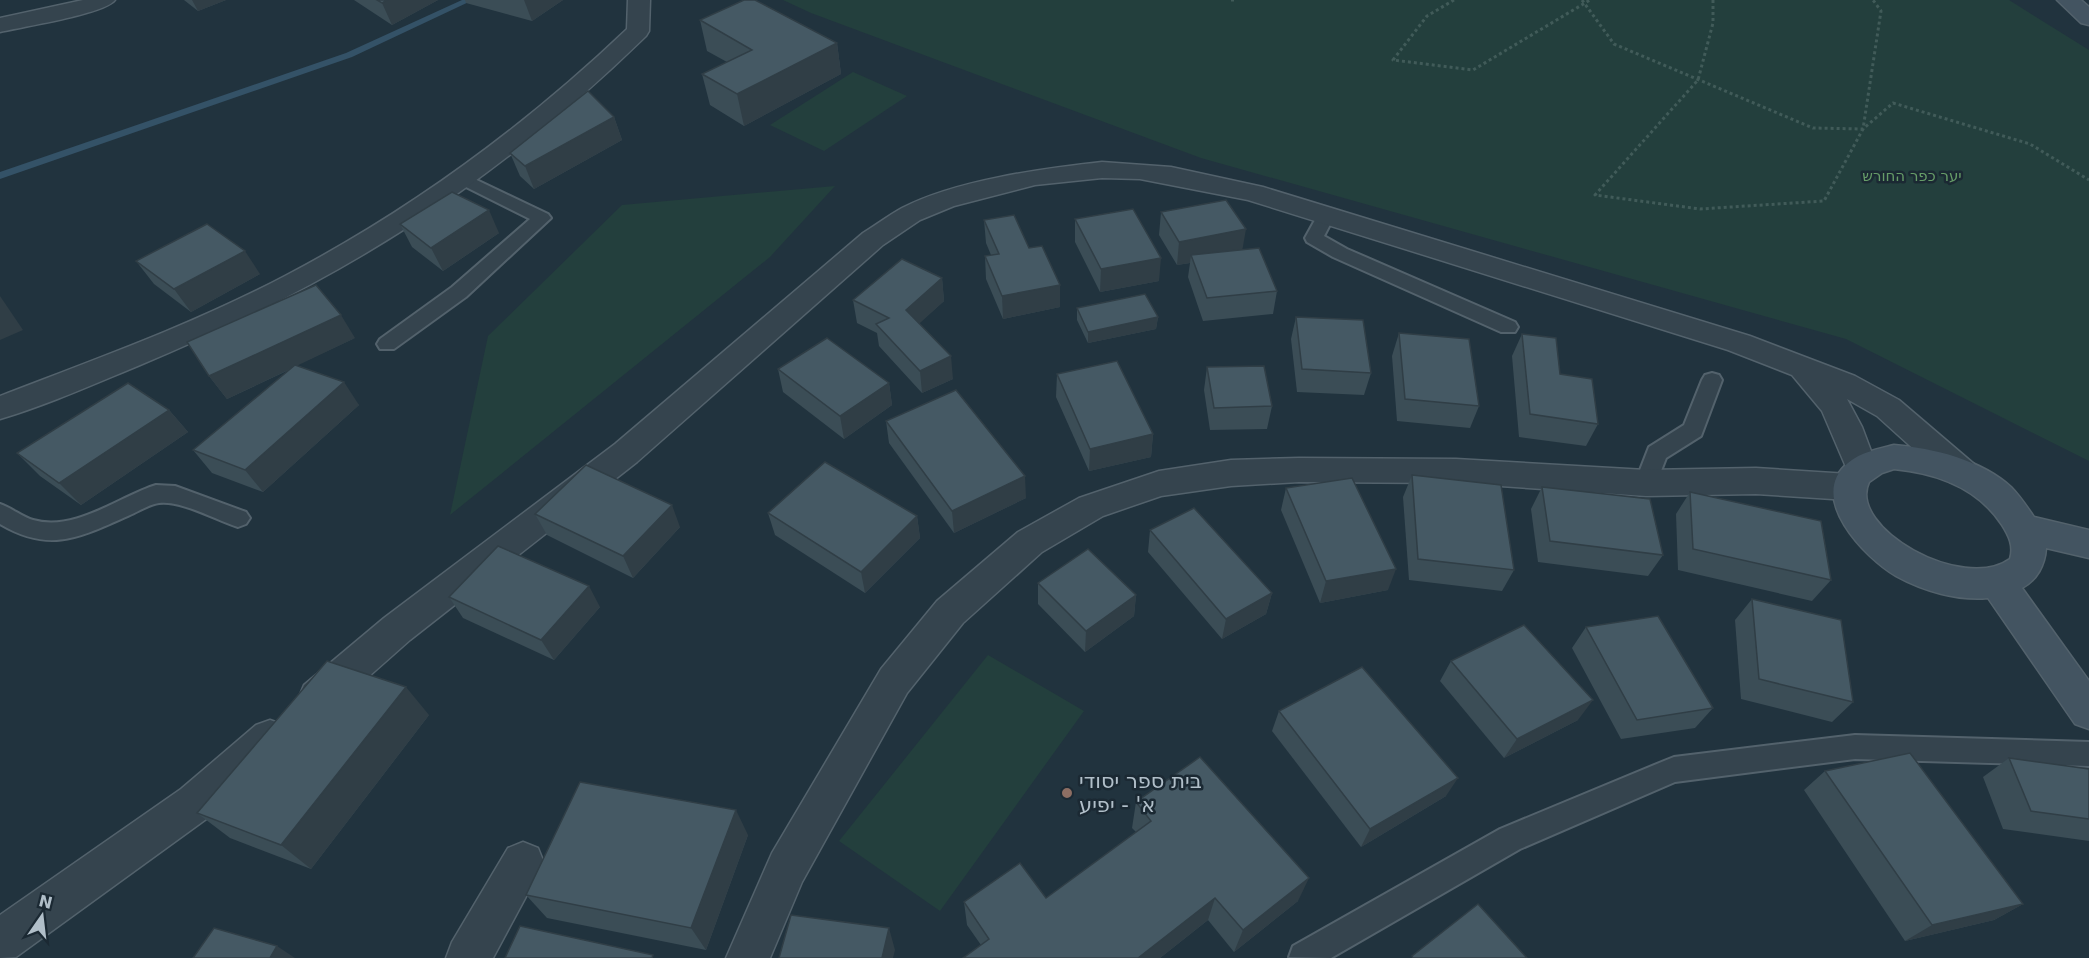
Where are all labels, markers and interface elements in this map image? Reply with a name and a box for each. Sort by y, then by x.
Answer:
park label: יער כפר החורש [1862,167,1962,185]
place label: בית ספר יסודי א' - יפיע [1079,769,1202,817]
marker: בית ספר יסודי א' - יפיע [1060,786,1074,800]
north arrow [12,886,72,946]
text: N [37,891,54,913]

